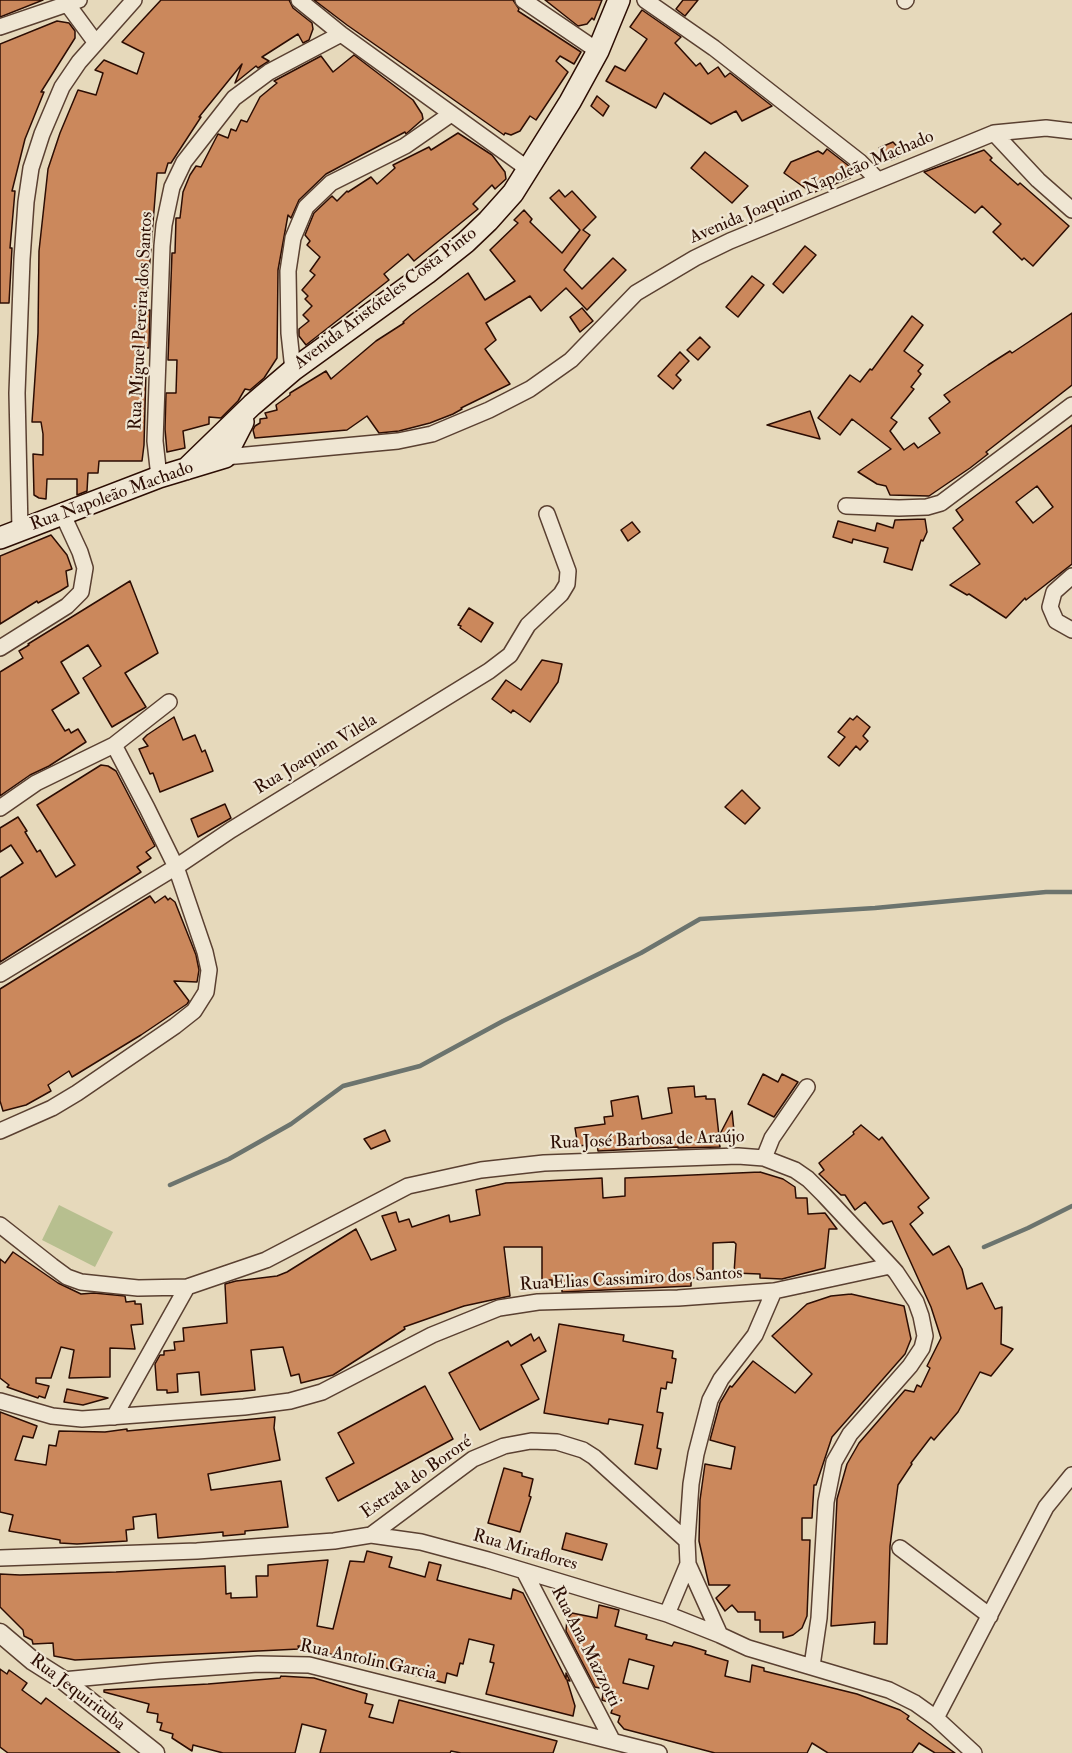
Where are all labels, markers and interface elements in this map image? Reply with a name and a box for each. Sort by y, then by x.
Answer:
street label: Avenida Joaquim Napoleão Machado [687,127,937,249]
street label: Rua Miguel Pereira dos Santos [125,211,159,431]
street label: Avenida Aristóteles Costa Pinto [290,223,482,375]
street label: Rua Napoleão Machado [27,457,197,537]
street label: Rua Joaquim Vilela [251,710,381,800]
street label: Rua José Barbosa de Araújo [549,1127,745,1155]
street label: Rua Elias Cassimiro dos Santos [519,1263,743,1297]
street label: Estrada do Bororé [357,1432,477,1524]
street label: Rua Miraflores [470,1526,580,1576]
street label: Rua Ana Mazzotti [545,1583,625,1711]
street label: Rua Antolin Garcia [298,1636,438,1686]
street label: Rua Jequirituba [25,1650,129,1736]

